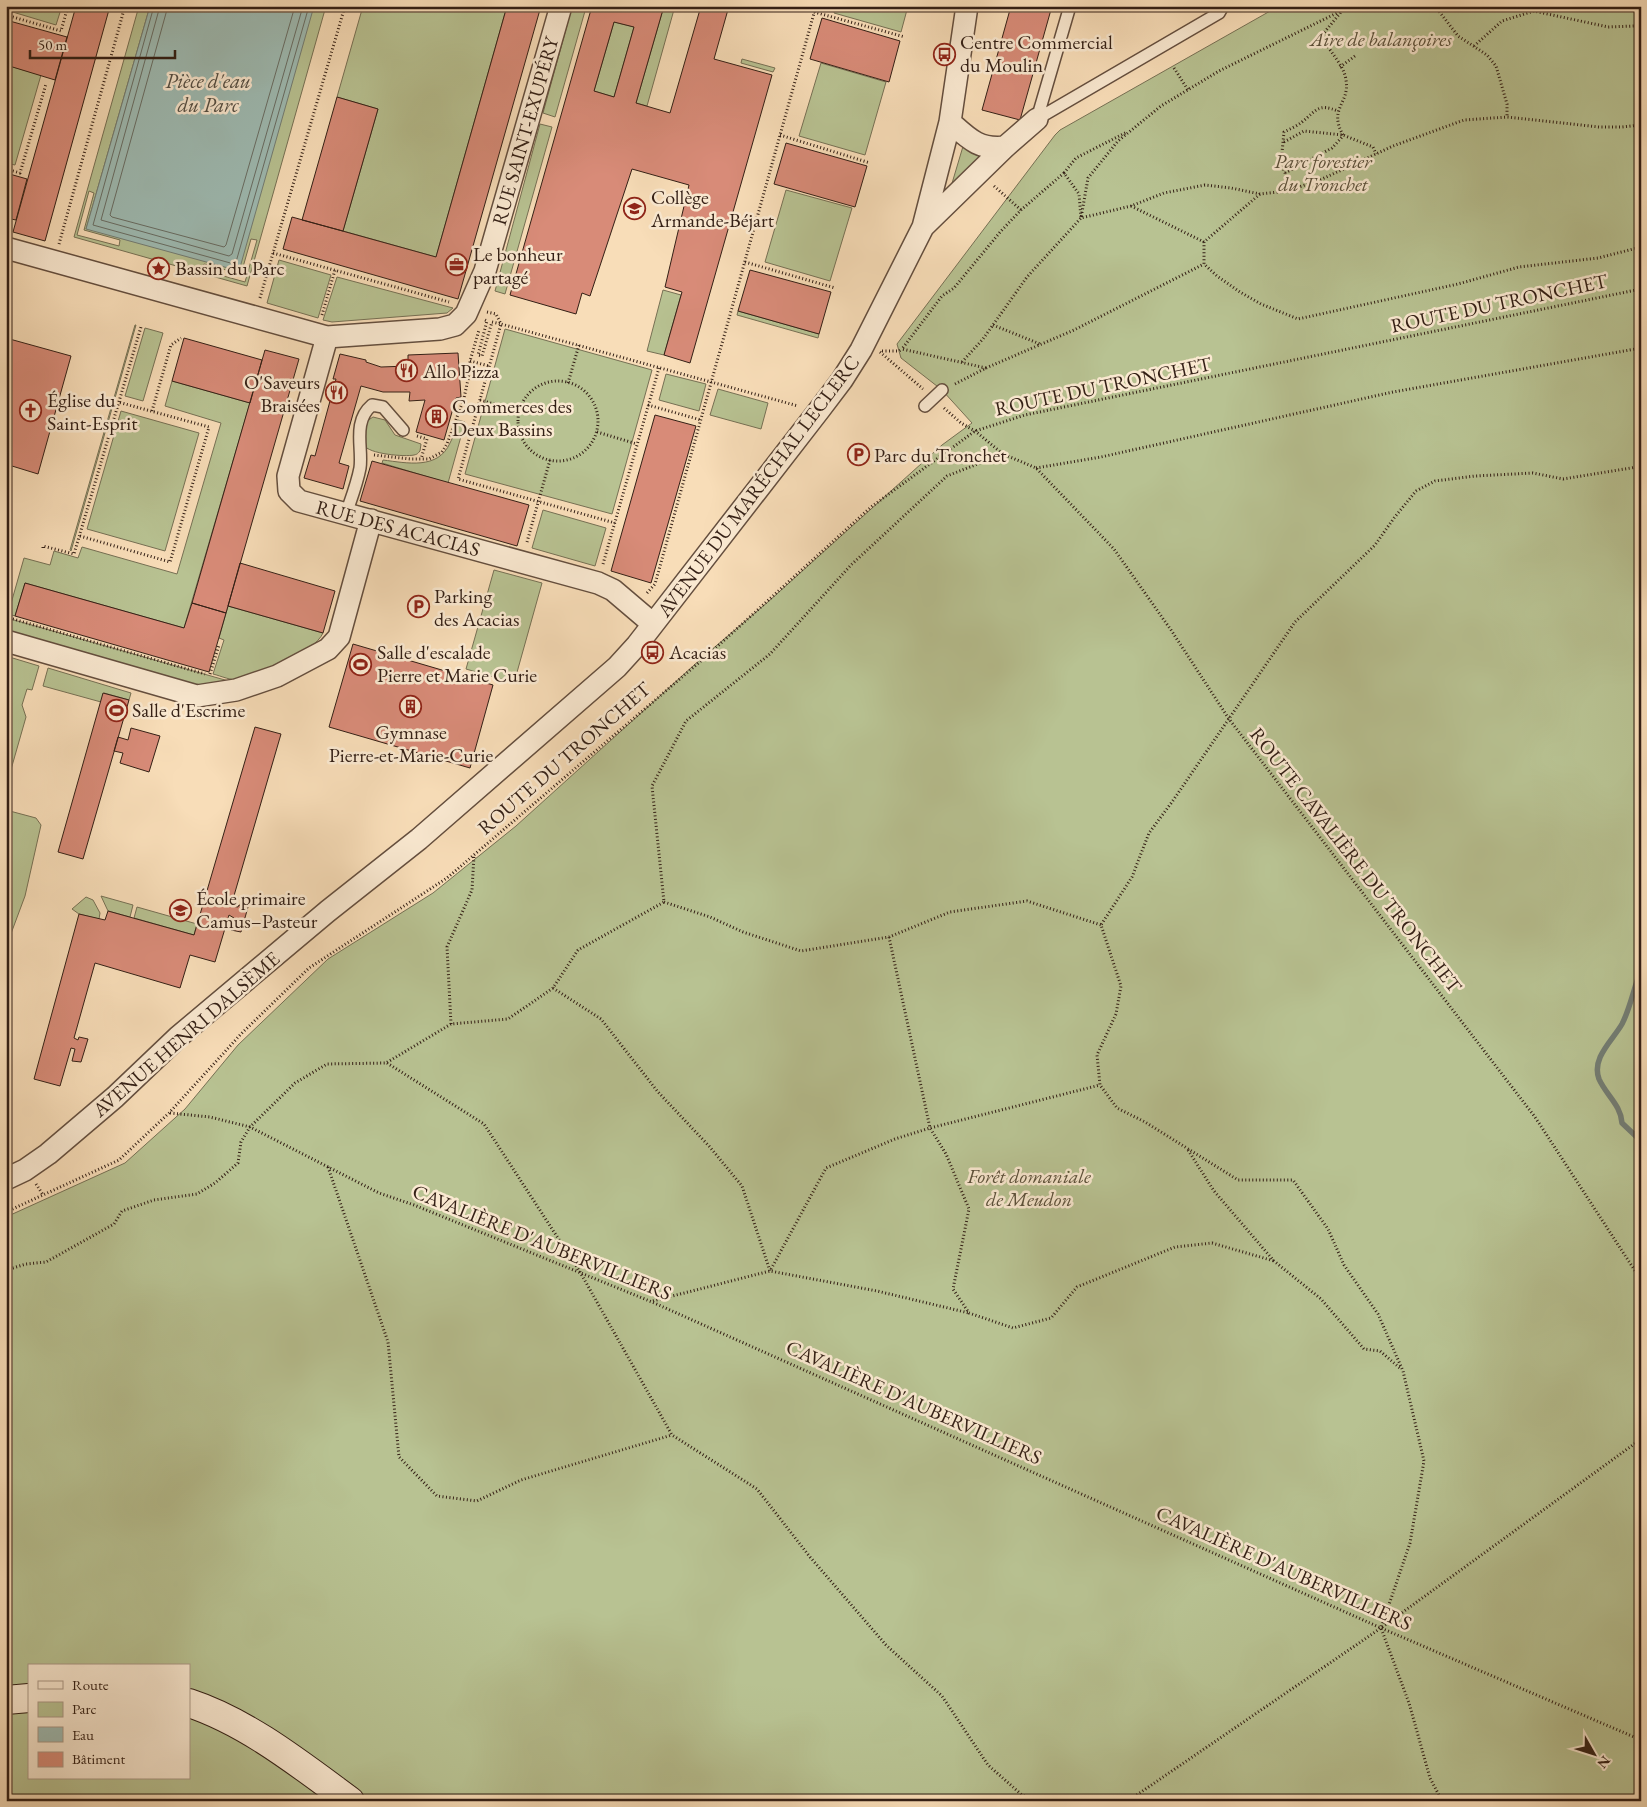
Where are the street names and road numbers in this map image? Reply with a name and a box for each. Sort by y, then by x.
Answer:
street label: RUE SAINT-EXUPÉRY [486,33,565,228]
street label: ROUTE DU TRONCHET [1388,267,1610,339]
street label: AVENUE DU MARÉCHAL LECLERC [650,350,865,623]
street label: ROUTE DU TRONCHET [992,350,1214,422]
street label: RUE DES ACACIAS [313,494,483,562]
street label: ROUTE DU TRONCHET [472,675,656,840]
street label: ROUTE CAVALIÈRE DU TRONCHET [1244,722,1468,998]
street label: AVENUE HENRI DALSÈME [86,945,285,1123]
street label: CAVALIÈRE D'AUBERVILLIERS [409,1178,675,1306]
street label: CAVALIÈRE D'AUBERVILLIERS [782,1334,1046,1470]
street label: CAVALIÈRE D'AUBERVILLIERS [1152,1500,1416,1636]

